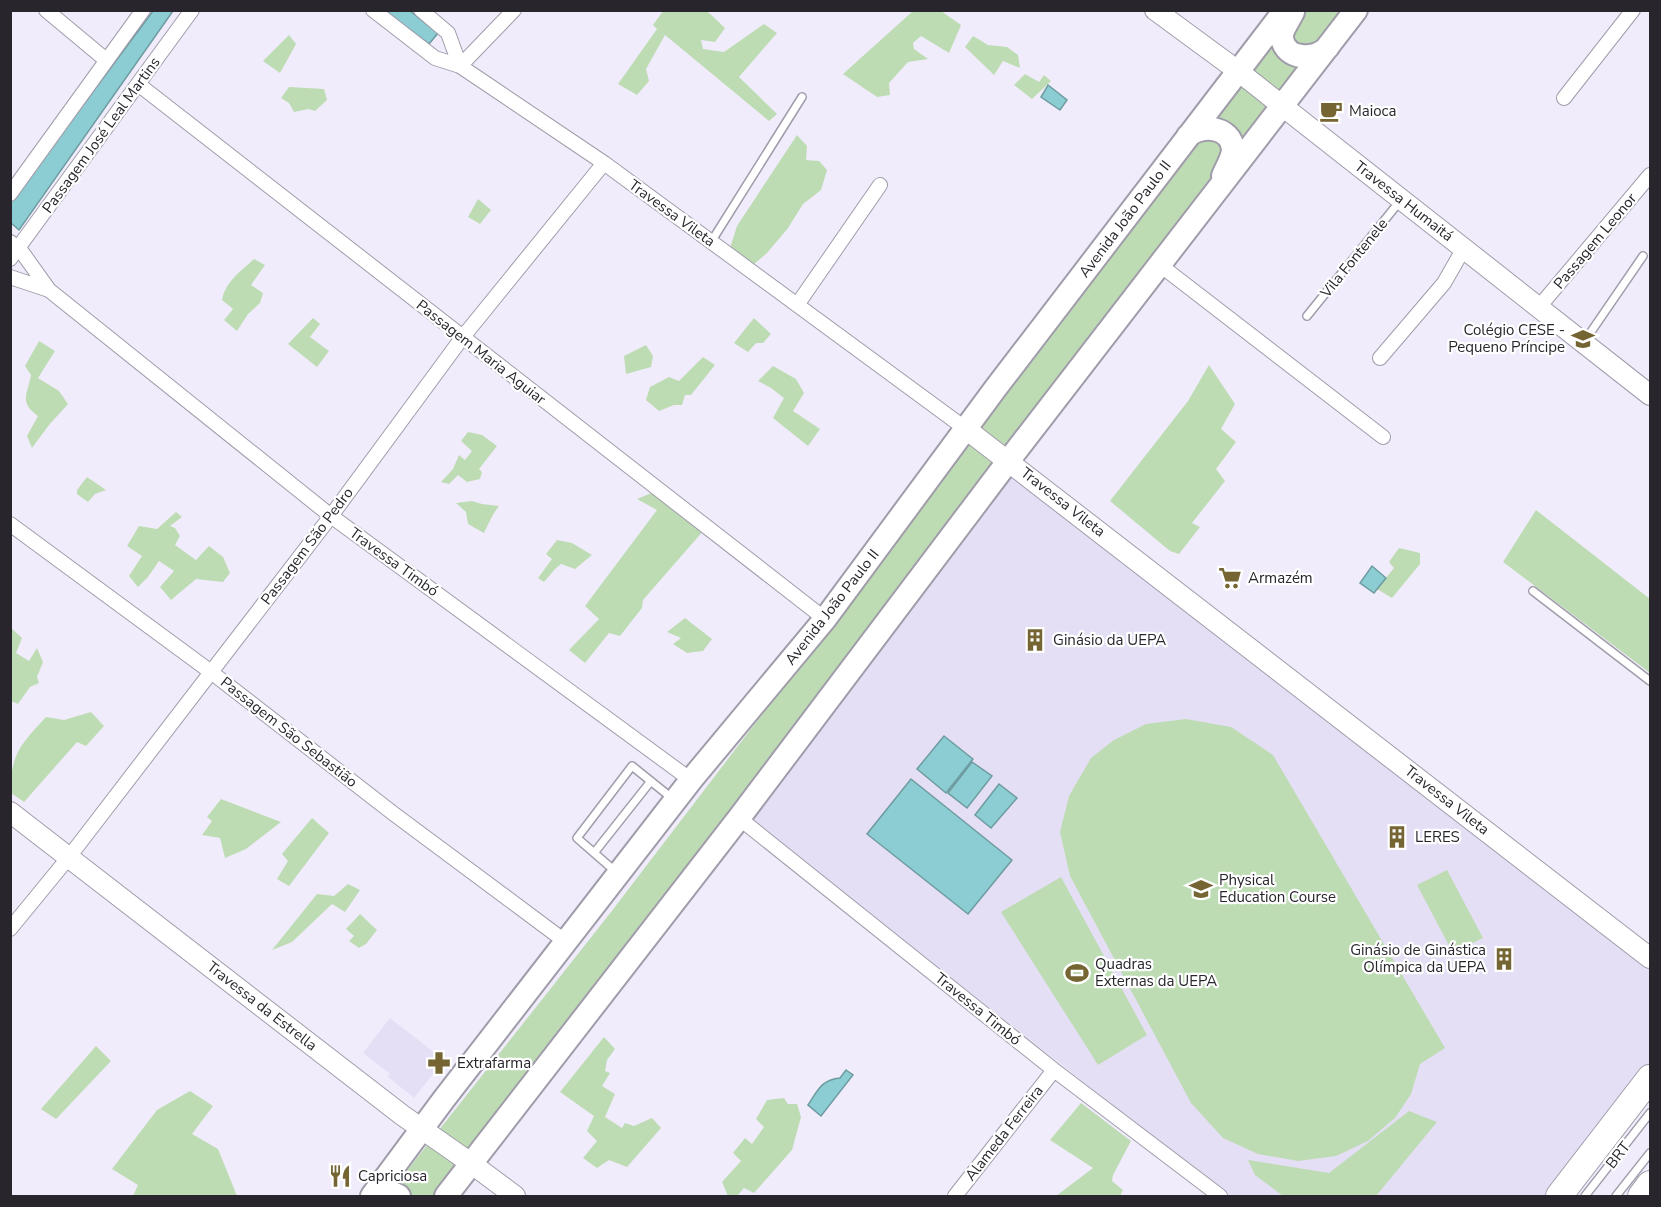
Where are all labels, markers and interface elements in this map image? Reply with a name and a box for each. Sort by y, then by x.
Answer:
street label: Passagem José Leal Martins [38,53,164,217]
cafe icon: Maioca [1318,98,1344,124]
place label: Maioca [1349,101,1396,121]
street label: Avenida João Paulo II [1074,156,1176,282]
street label: Travessa Humaitá [1350,156,1458,246]
street label: Travessa Vileta [625,175,719,251]
street label: Passagem Leonor [1549,188,1641,293]
street label: Vila Fontenele [1315,214,1392,303]
street label: Passagem Maria Aguiar [412,295,550,409]
place label: Colégio CESE - Pequeno Príncipe [1448,320,1565,357]
school or university icon: Colégio CESE - Pequeno Príncipe [1570,326,1596,352]
street label: Travessa Vileta [1017,463,1109,541]
street label: Passagem São Pedro [256,483,358,609]
street label: Travessa Timbó [346,523,442,601]
street label: Avenida João Paulo II [780,545,884,669]
supermarket icon: Armazém [1217,565,1243,591]
place label: Armazém [1248,568,1313,588]
building icon: Ginásio da UEPA [1022,627,1048,653]
place label: Ginásio da UEPA [1053,630,1166,650]
street label: Passagem São Sebastião [217,672,361,792]
street label: Travessa Vileta [1401,761,1493,839]
building icon: LERES [1384,824,1410,850]
place label: LERES [1415,827,1460,847]
place label: Physical Education Course [1219,870,1336,907]
school or university icon: Physical Education Course [1188,876,1214,902]
place label: Ginásio de Ginástica Olímpica da UEPA [1350,940,1486,977]
building icon: Ginásio de Ginástica Olímpica da UEPA [1491,946,1517,972]
place label: Quadras Externas da UEPA [1095,954,1217,991]
street label: Travessa da Estrella [203,957,321,1055]
sports icon: Quadras Externas da UEPA [1064,960,1090,986]
street label: Travessa Timbó [931,968,1025,1050]
pharmacy icon: Extrafarma [426,1050,452,1076]
place label: Extrafarma [457,1053,531,1073]
street label: Alameda Ferreira [960,1081,1048,1185]
street label: BRT [1601,1137,1635,1173]
restaurant icon: Capriciosa [327,1163,353,1189]
place label: Capriciosa [358,1166,427,1186]

